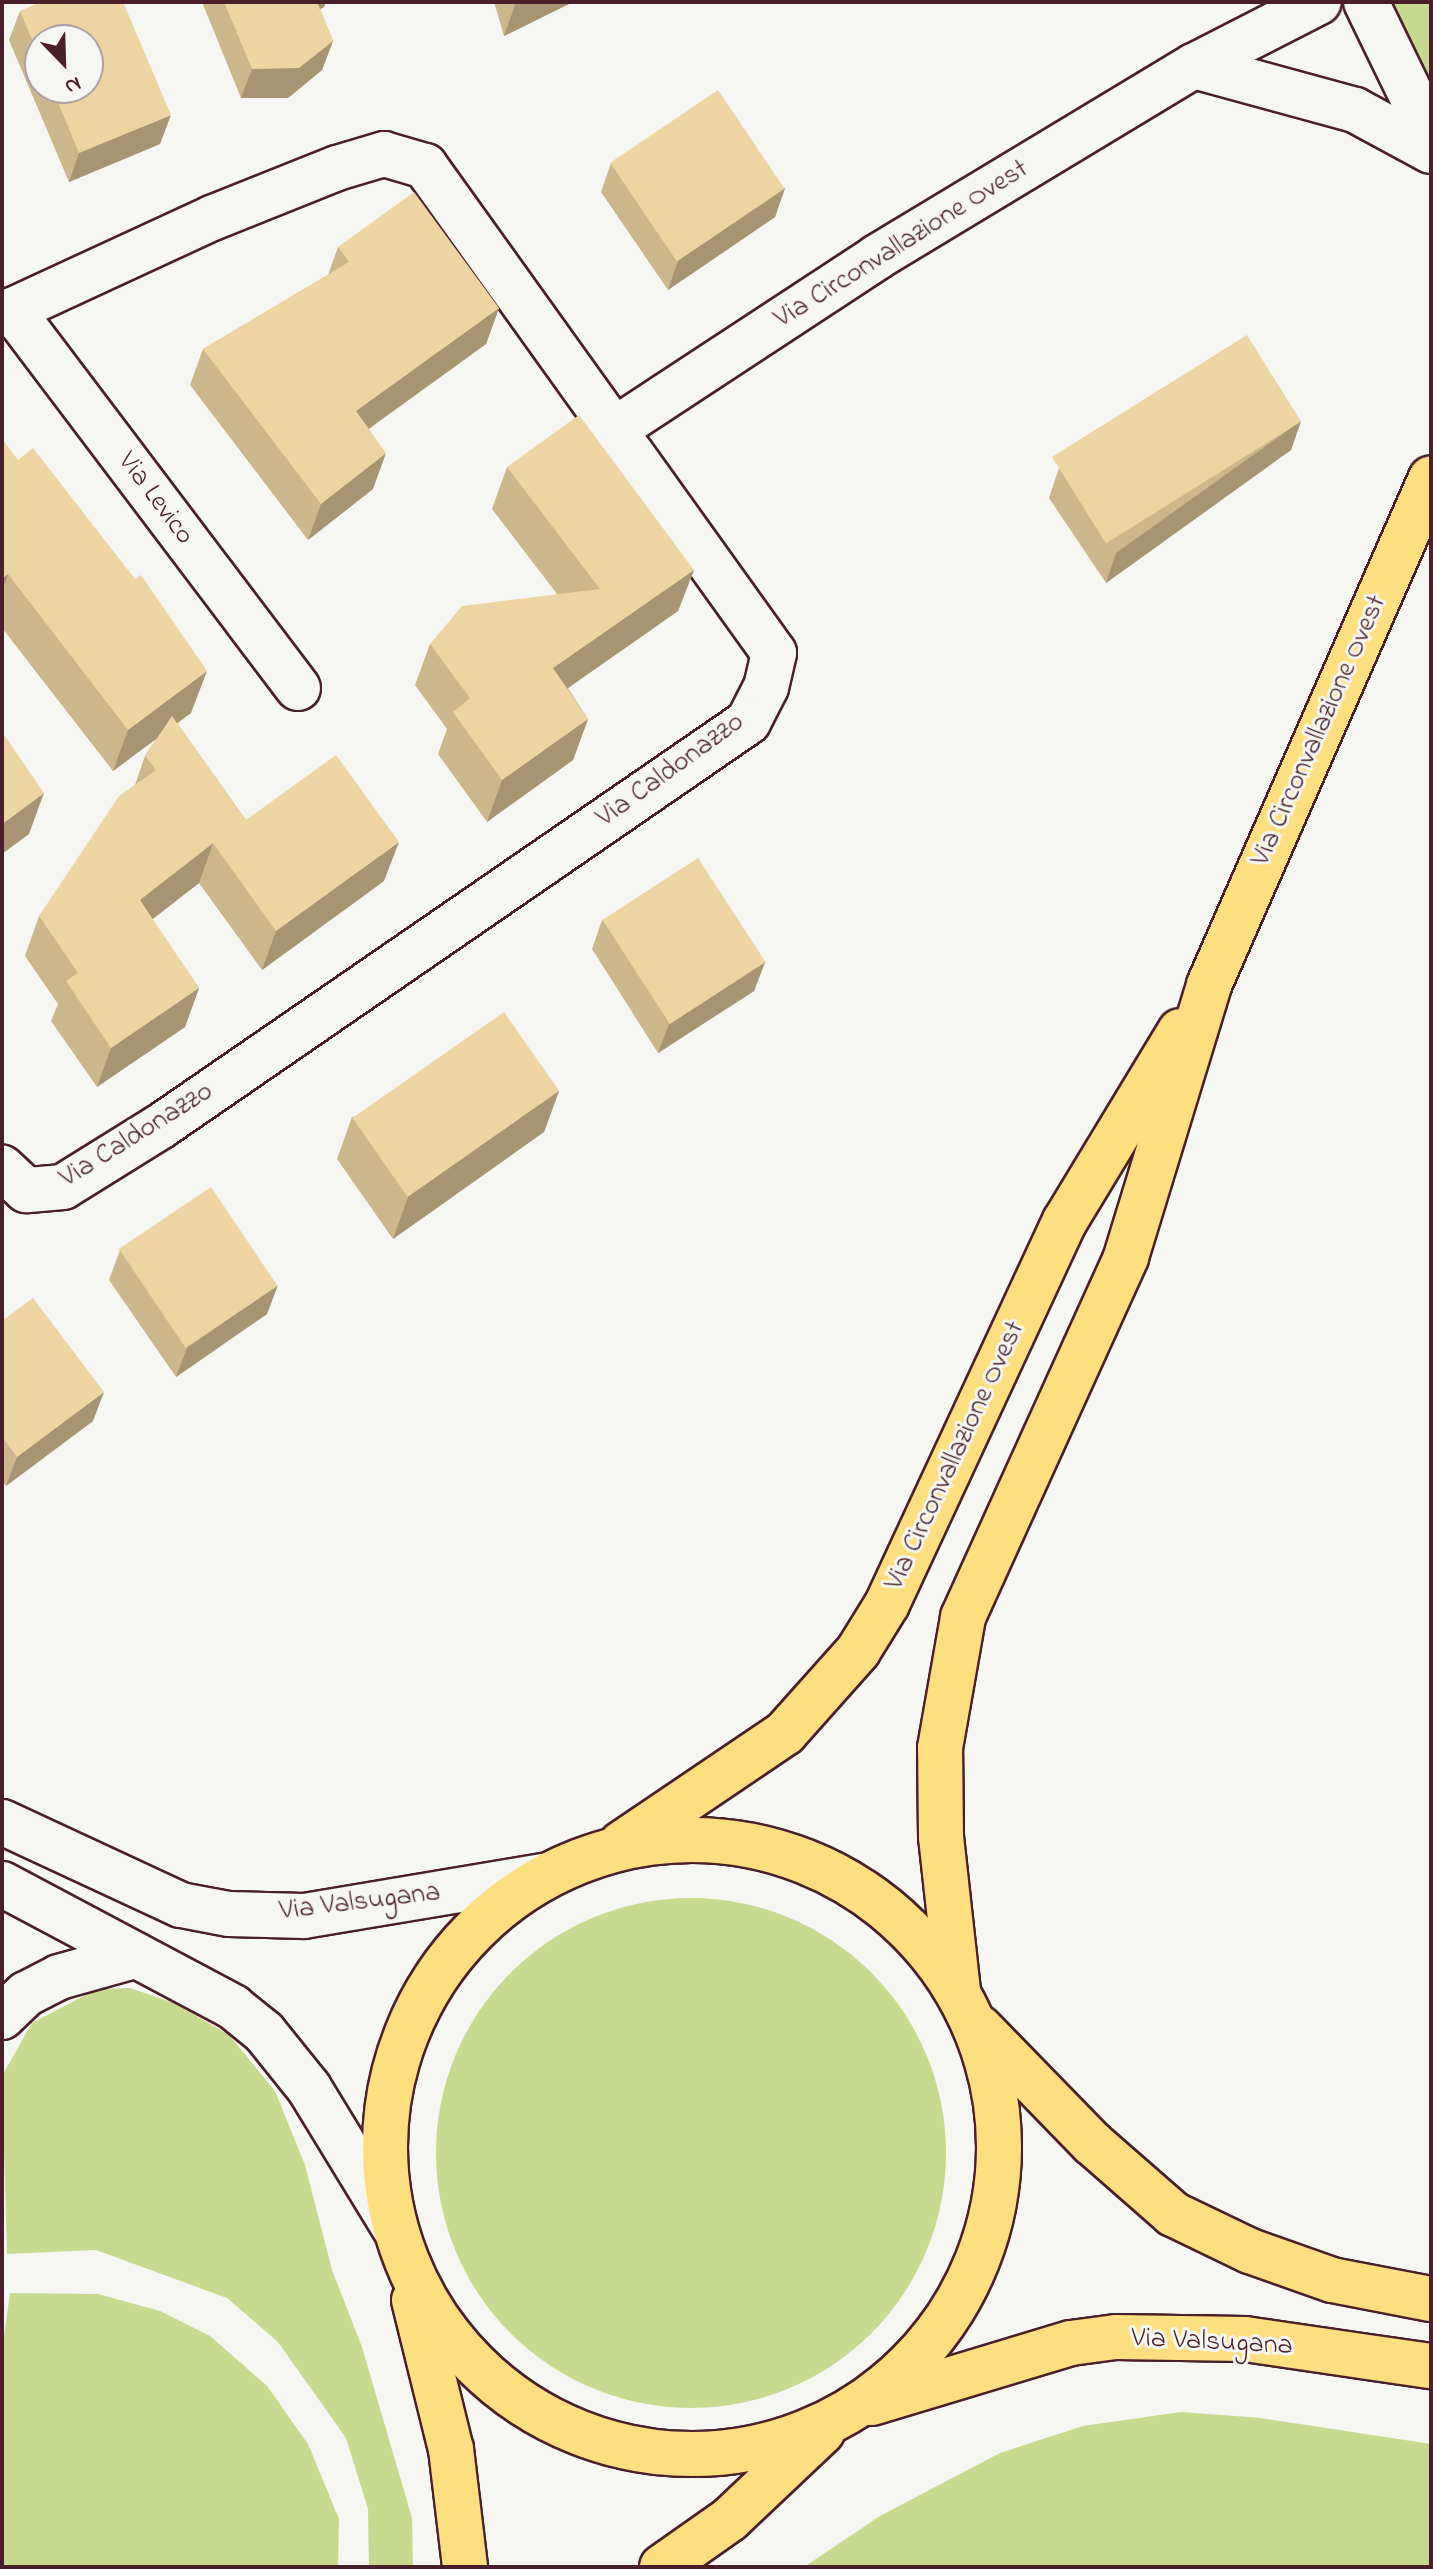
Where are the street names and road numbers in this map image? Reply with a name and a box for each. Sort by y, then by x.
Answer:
street label: Via Circonvallazione Ovest [769,153,1035,337]
street label: Via Levico [109,446,201,552]
street label: Via Circonvallazione Ovest [1245,590,1395,872]
street label: Via Caldonazzo [591,706,751,836]
street label: Via Caldonazzo [54,1076,220,1196]
street label: Via Circonvallazione Ovest [879,1316,1033,1596]
street label: Via Valsugana [278,1876,442,1930]
street label: Via Valsugana [1130,2322,1294,2364]

